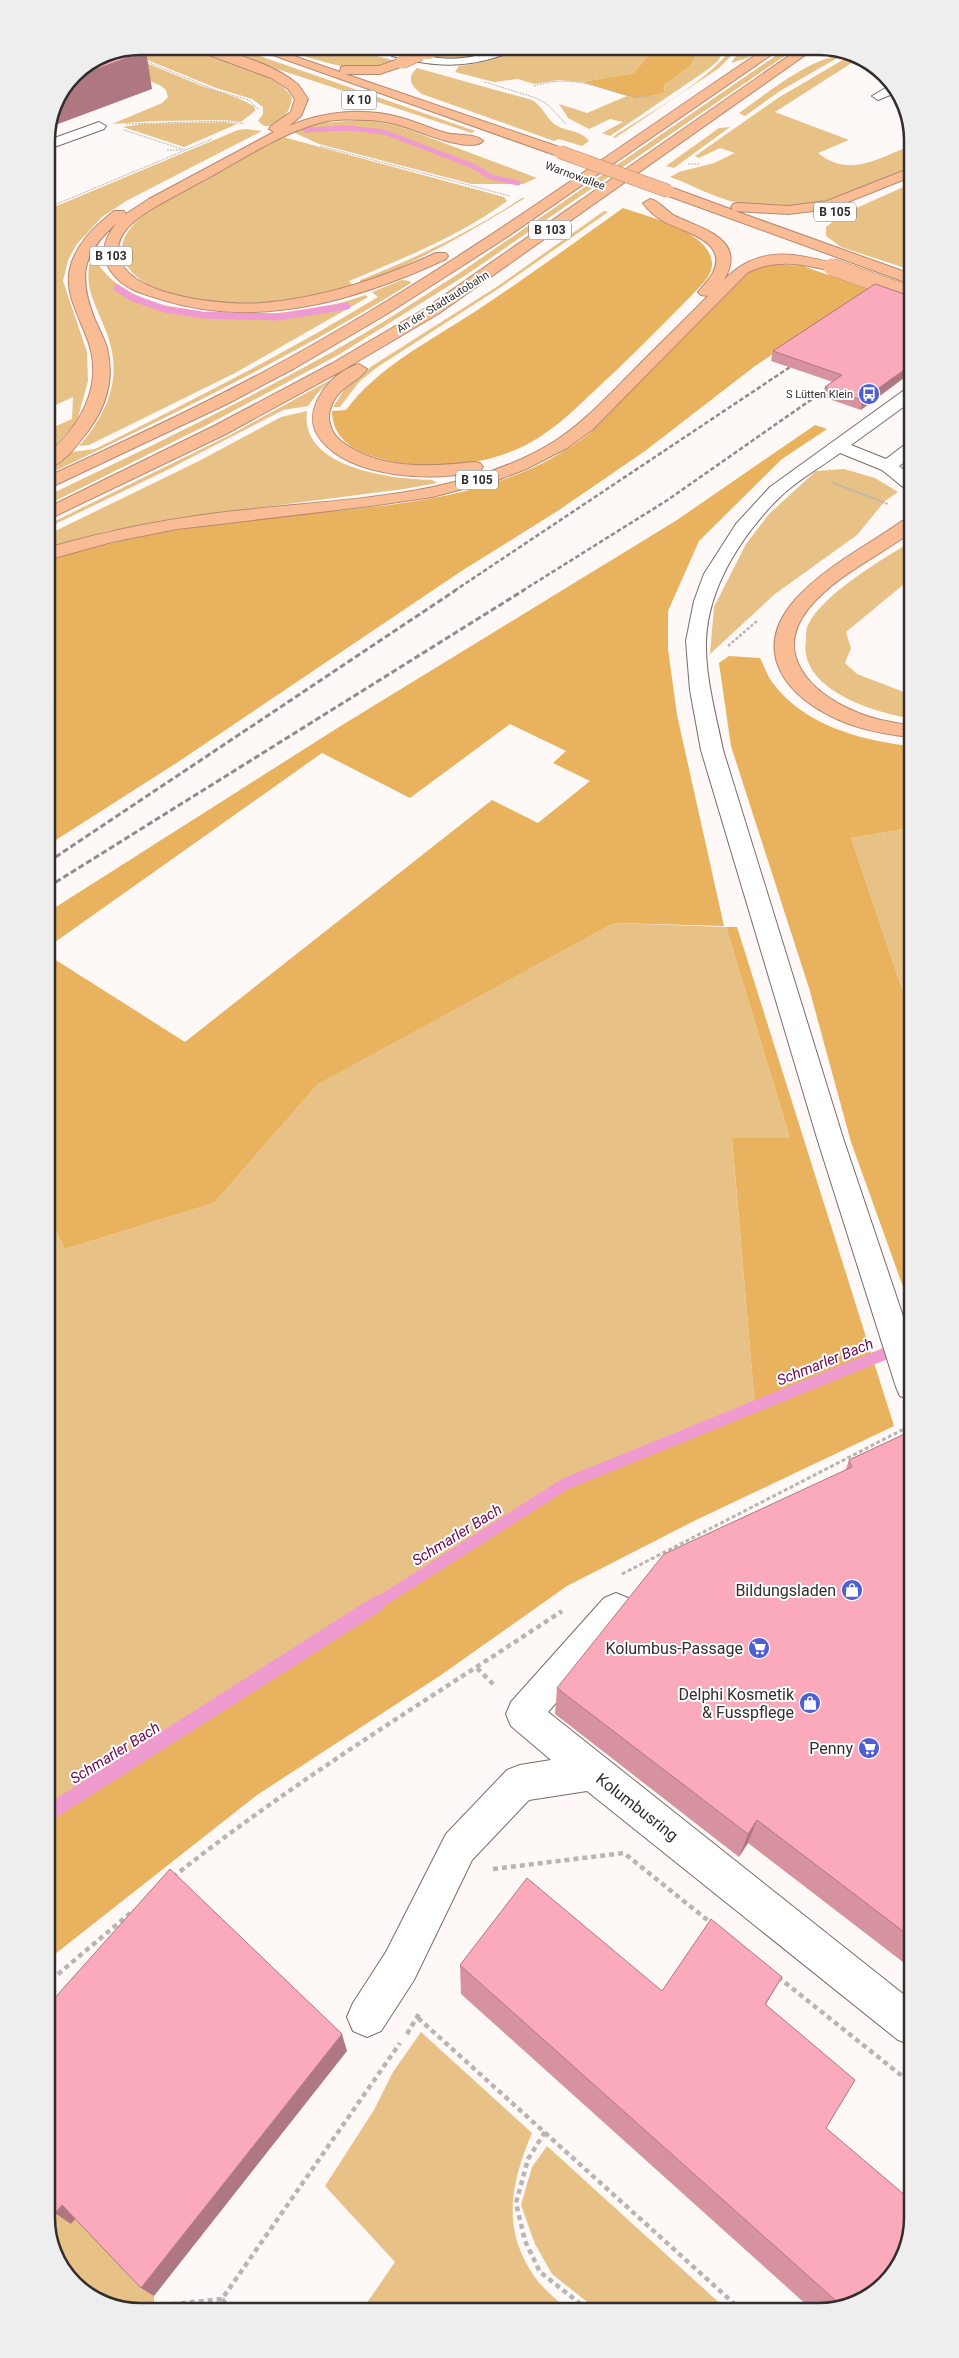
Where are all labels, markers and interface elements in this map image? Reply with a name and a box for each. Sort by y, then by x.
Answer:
road number: K 10 [342,90,376,110]
street label: Warnowallee [543,159,607,193]
road number: B 105 [814,202,856,222]
road number: B 103 [529,220,571,240]
road number: B 103 [90,247,132,266]
street label: An der Stadtautobahn [394,268,492,336]
bus stop icon: S Lütten Klein [857,382,881,406]
place label: S Lütten Klein [786,388,853,401]
road number: B 105 [456,470,498,490]
water label: Schmarler Bach [774,1334,876,1390]
water label: Schmarler Bach [409,1500,505,1570]
shop icon: Bildungsladen [840,1578,864,1602]
place label: Bildungsladen [735,1581,836,1600]
supermarket icon: Kolumbus-Passage [747,1636,771,1660]
place label: Kolumbus-Passage [605,1639,743,1658]
place label: Delphi Kosmetik & Fusspflege [679,1685,795,1722]
shop icon: Delphi Kosmetik & Fusspflege [798,1691,822,1715]
water label: Schmarler Bach [67,1718,163,1788]
supermarket icon: Penny [857,1736,881,1760]
place label: Penny [809,1739,853,1758]
street label: Kolumbusring [592,1769,682,1845]

